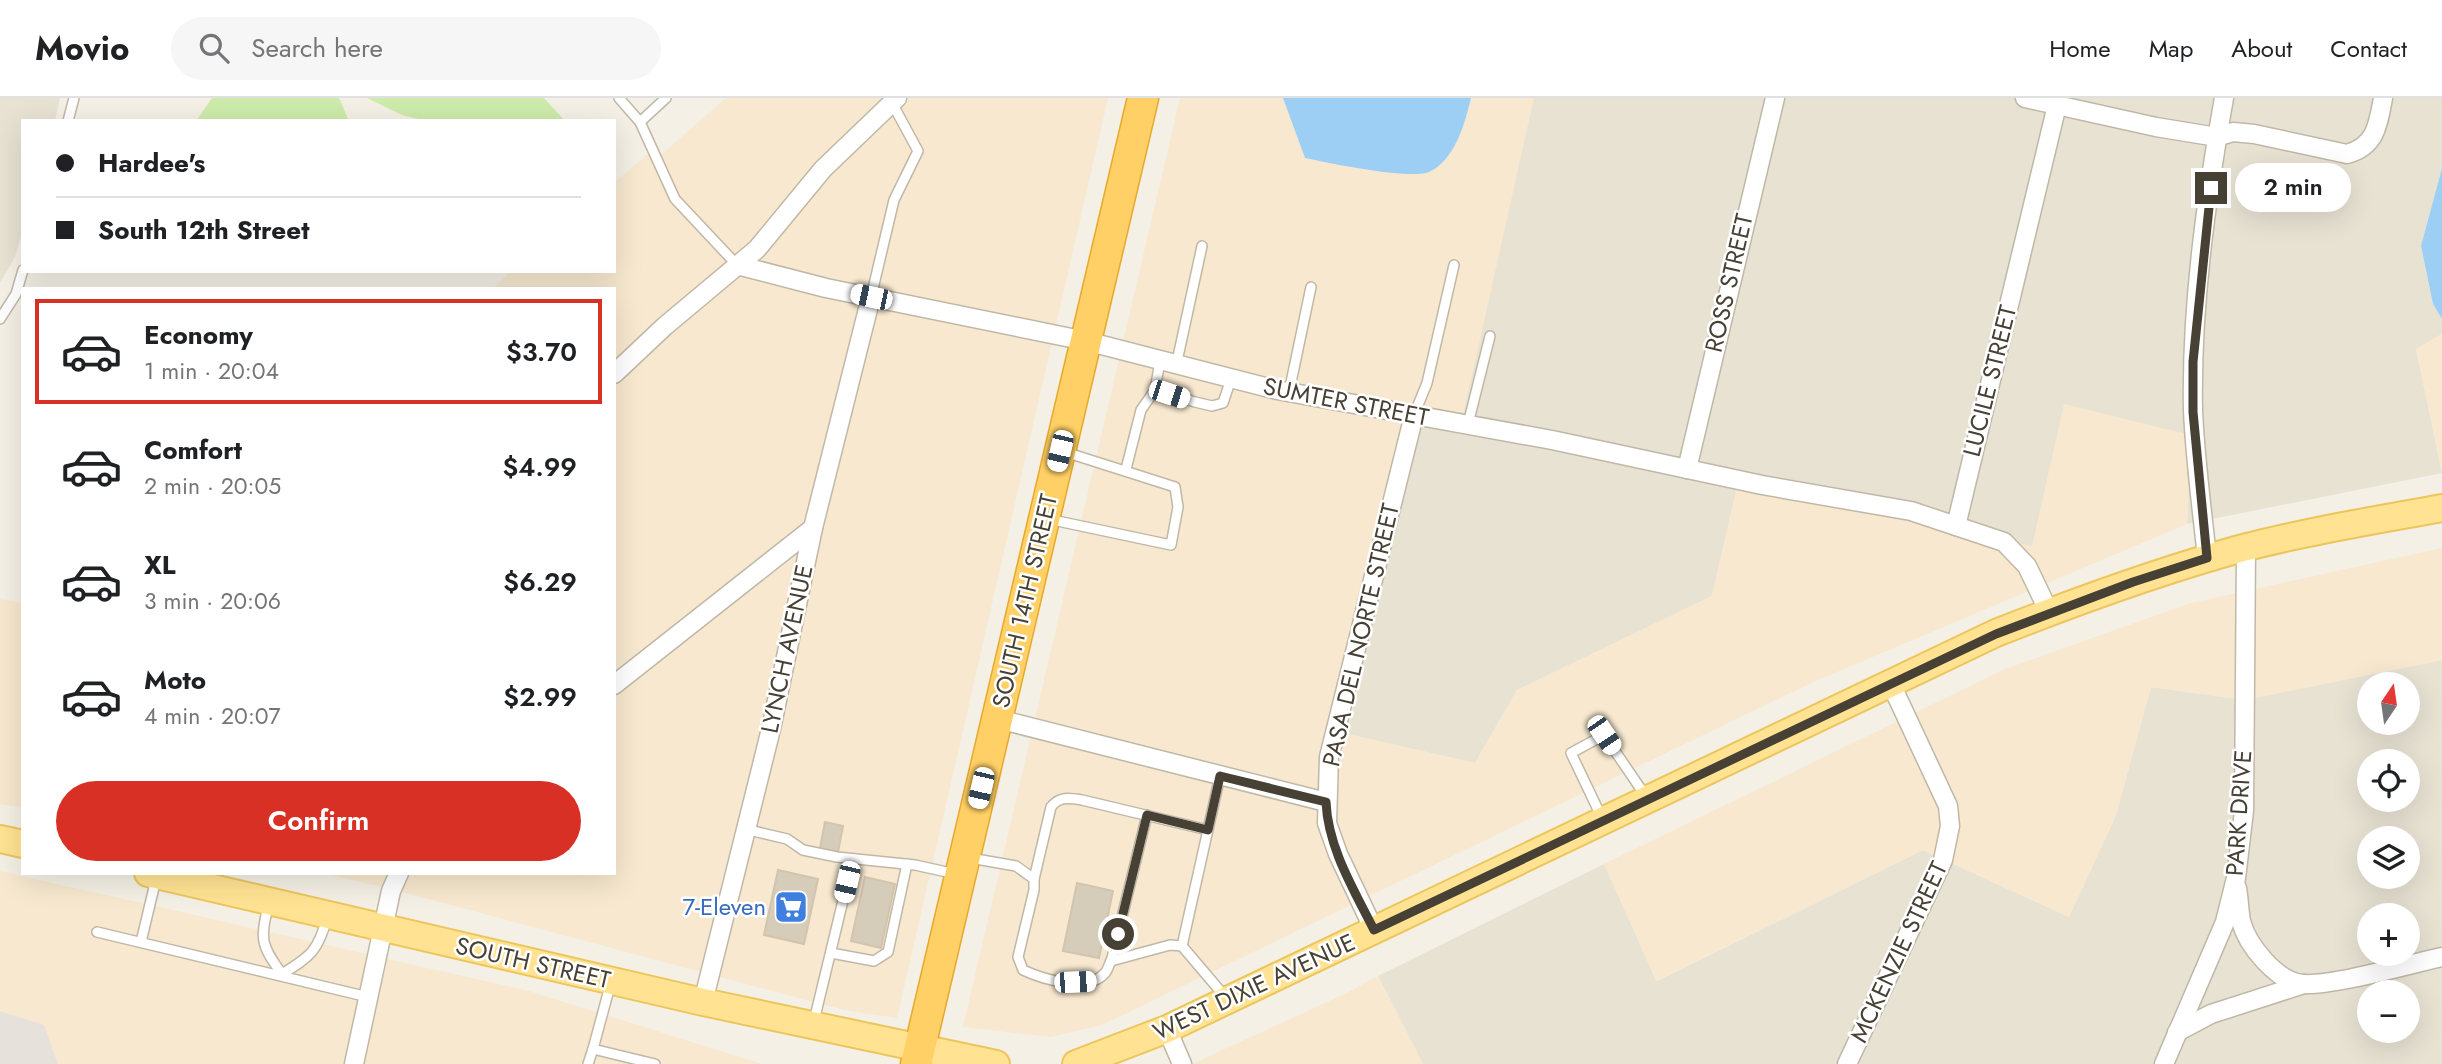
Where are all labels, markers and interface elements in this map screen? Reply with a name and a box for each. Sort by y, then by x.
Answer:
search box [171,17,661,80]
text: Movio [35,25,129,72]
icon: search [195,29,233,67]
text: Search here [251,29,383,67]
text: Home [2049,31,2111,66]
text: Map [2149,31,2193,66]
text: About [2231,31,2292,66]
text: Contact [2330,31,2407,66]
text: Hardee's [98,144,205,182]
callout: 2 min [2236,164,2351,212]
text: 2 min [2263,170,2323,204]
route end [2195,172,2227,204]
street label: ROSS STREET [1696,210,1761,356]
text: South 12th Street [98,211,309,249]
car [849,282,894,312]
street label: LUCILE STREET [1954,302,2025,460]
text: Economy [144,316,253,354]
icon: car [60,320,123,383]
text: $3.70 [506,333,577,371]
text: 1 min · 20:04 [144,354,279,388]
street label: SUMTER STREET [1260,368,1432,435]
car [1146,378,1193,410]
car [1046,428,1075,474]
text: Comfort [144,431,242,469]
icon: car [60,435,123,498]
text: $4.99 [502,448,577,486]
text: 2 min · 20:05 [144,469,281,503]
street label: SOUTH 14TH STREET [983,491,1066,711]
street label: PASA DEL NORTE STREET [1313,500,1408,770]
text: XL [144,546,176,584]
icon: car [60,550,123,613]
street label: LYNCH AVENUE [752,561,821,736]
text: $6.29 [503,563,577,601]
text: 3 min · 20:06 [144,584,281,618]
text: Moto [144,661,206,699]
icon: car [60,665,123,728]
north arrow [2357,672,2420,735]
map controls [2357,672,2420,1043]
text: $2.99 [503,678,577,716]
text: 4 min · 20:07 [144,699,281,733]
car [1584,712,1625,758]
street label: PARK DRIVE [2217,749,2260,877]
button: locate [2357,749,2420,812]
car [967,765,996,811]
button: Confirm [56,781,581,861]
button: layers [2357,826,2420,889]
street label: MCKENZIE STREET [1841,856,1956,1048]
car [833,859,862,905]
supermarket icon: 7-Eleven [772,888,810,926]
place label: 7-Eleven [682,889,766,924]
button: + [2357,903,2420,966]
route start [1102,918,1134,950]
street label: WEST DIXIE AVENUE [1147,924,1361,1049]
street label: SOUTH STREET [452,928,614,997]
car [1054,971,1097,993]
button: − [2357,980,2420,1043]

